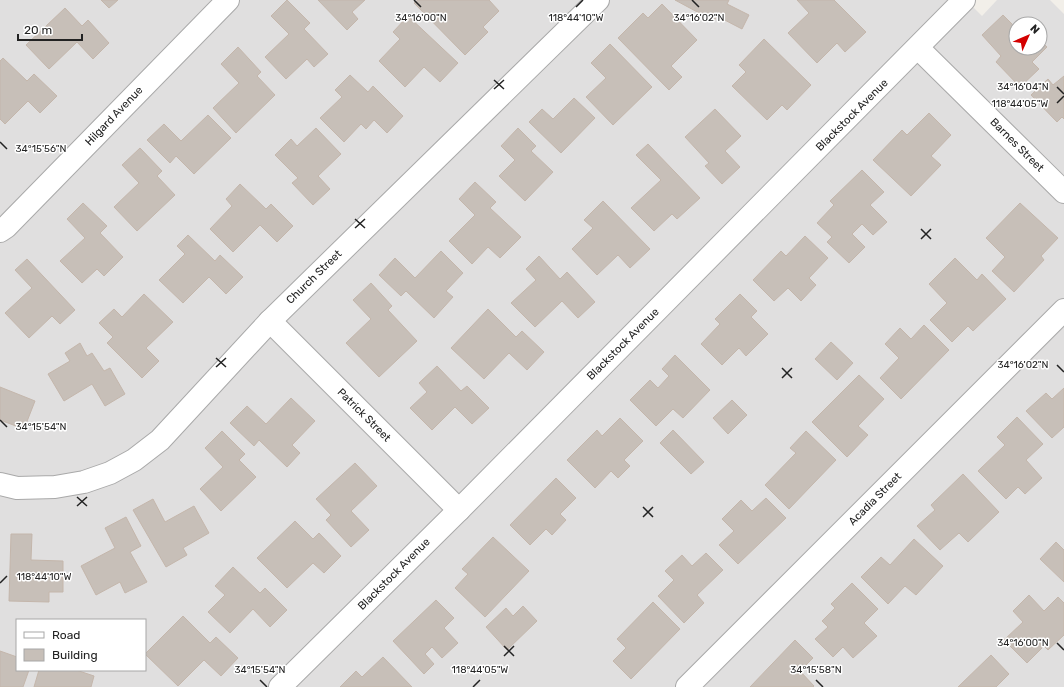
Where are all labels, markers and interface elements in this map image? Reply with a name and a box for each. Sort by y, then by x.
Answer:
text: 34°16'00"N [395,12,447,24]
text: 118°44'10"W [548,12,604,24]
text: 34°16'02"N [673,12,725,24]
scale bar [18,16,82,42]
north arrow [1008,16,1048,56]
text: N [1027,22,1042,37]
text: 20 m [24,23,52,37]
street label: Blackstock Avenue [813,76,891,154]
text: 34°16'04"N [997,81,1049,93]
street label: Hilgard Avenue [82,84,146,148]
text: 118°44'05"W [992,98,1048,110]
street label: Barnes Street [987,115,1047,175]
text: 34°15'56"N [16,143,66,155]
street label: Church Street [284,247,345,307]
street label: Blackstock Avenue [584,305,662,383]
text: 34°16'02"N [997,359,1049,371]
street label: Patrick Street [335,386,394,445]
text: 34°15'54"N [15,421,67,433]
street label: Acadia Street [846,469,905,528]
street label: Blackstock Avenue [355,535,433,613]
text: 118°44'10"W [16,571,72,583]
legend [16,619,146,671]
text: Road [52,628,80,642]
text: 34°16'00"N [997,637,1049,649]
text: Building [52,648,98,662]
text: 34°15'54"N [234,664,286,676]
text: 118°44'05"W [452,664,508,676]
text: 34°15'58"N [790,664,842,676]

